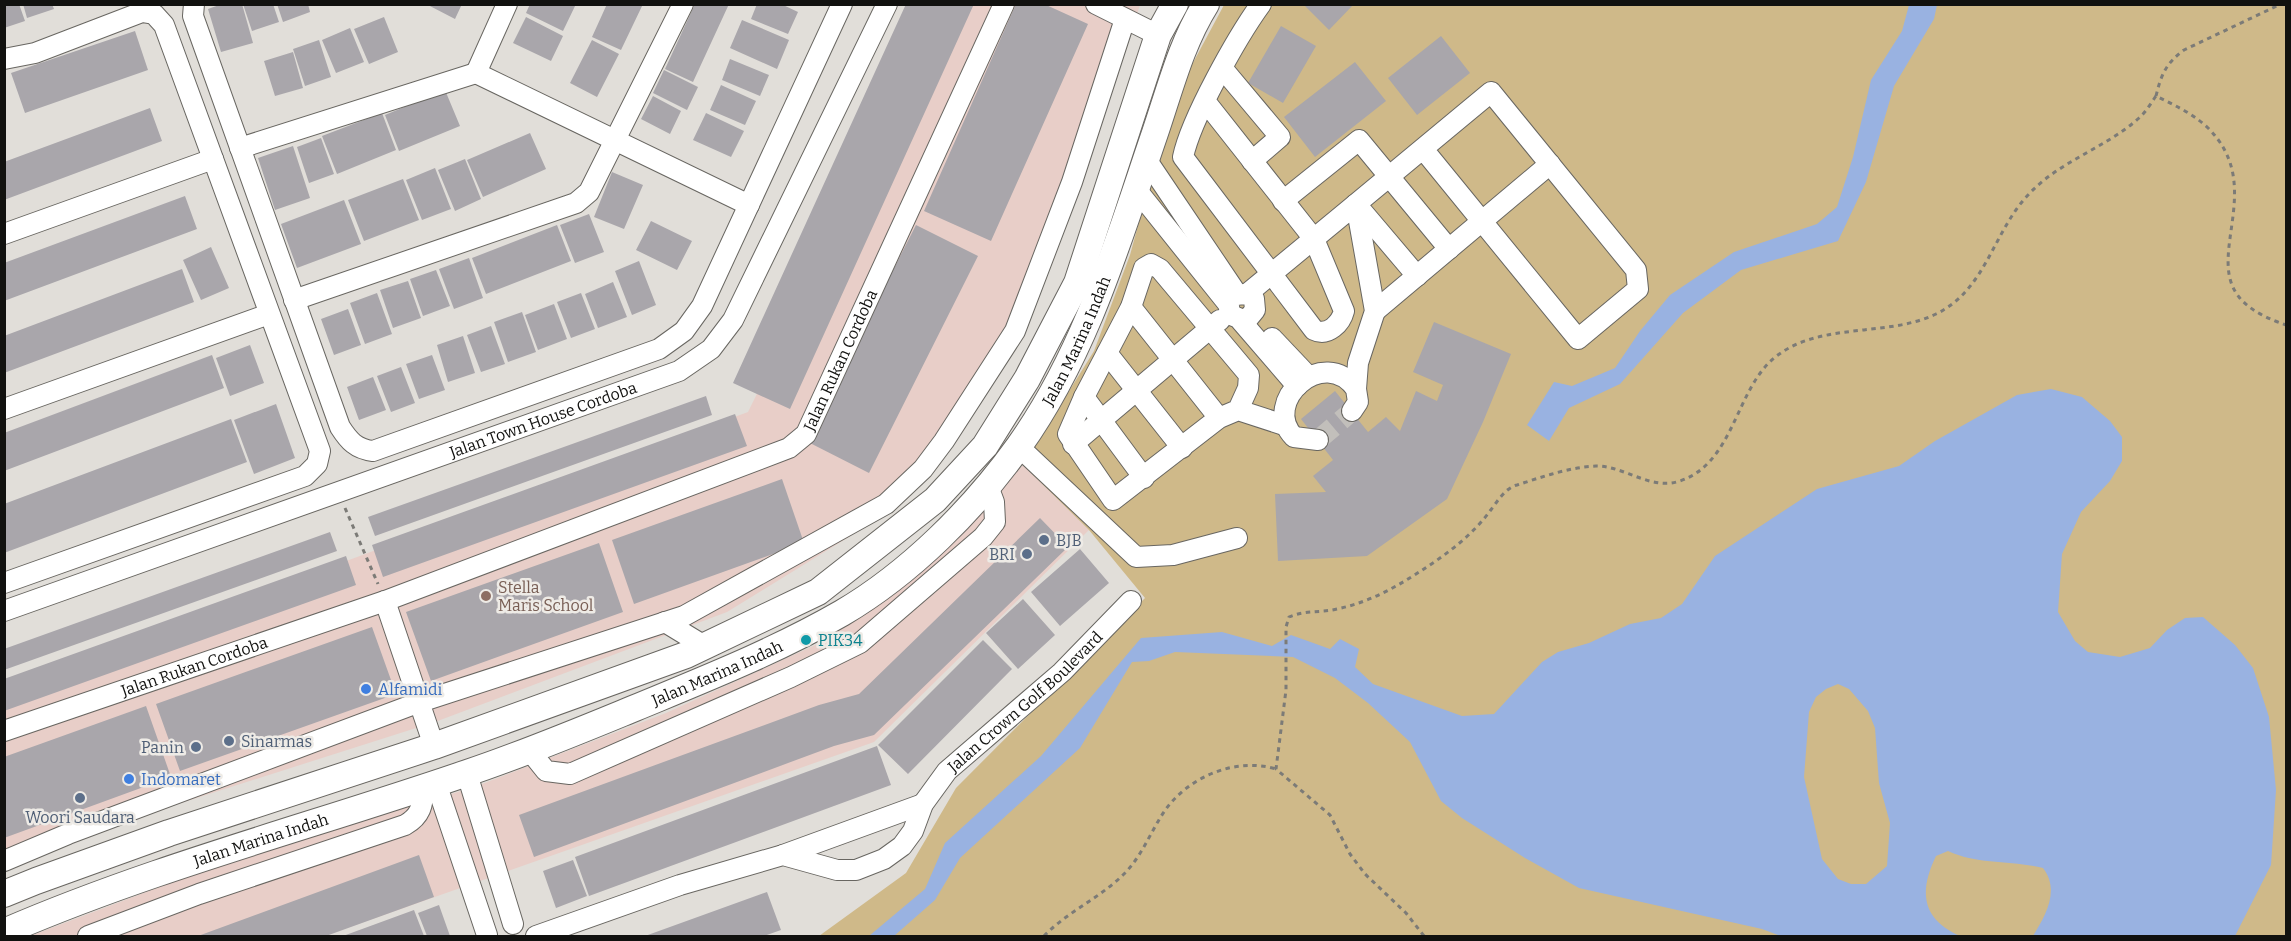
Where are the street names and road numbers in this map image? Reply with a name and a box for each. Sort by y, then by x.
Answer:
street label: Jalan Marina Indah [1038,274,1115,410]
street label: Jalan Rukan Cordoba [799,286,881,435]
street label: Jalan Town House Cordoba [446,378,640,462]
street label: Jalan Crown Golf Boulevard [943,627,1107,777]
street label: Jalan Rukan Cordoba [118,633,270,701]
street label: Jalan Marina Indah [648,637,786,710]
street label: Jalan Marina Indah [190,810,331,871]

